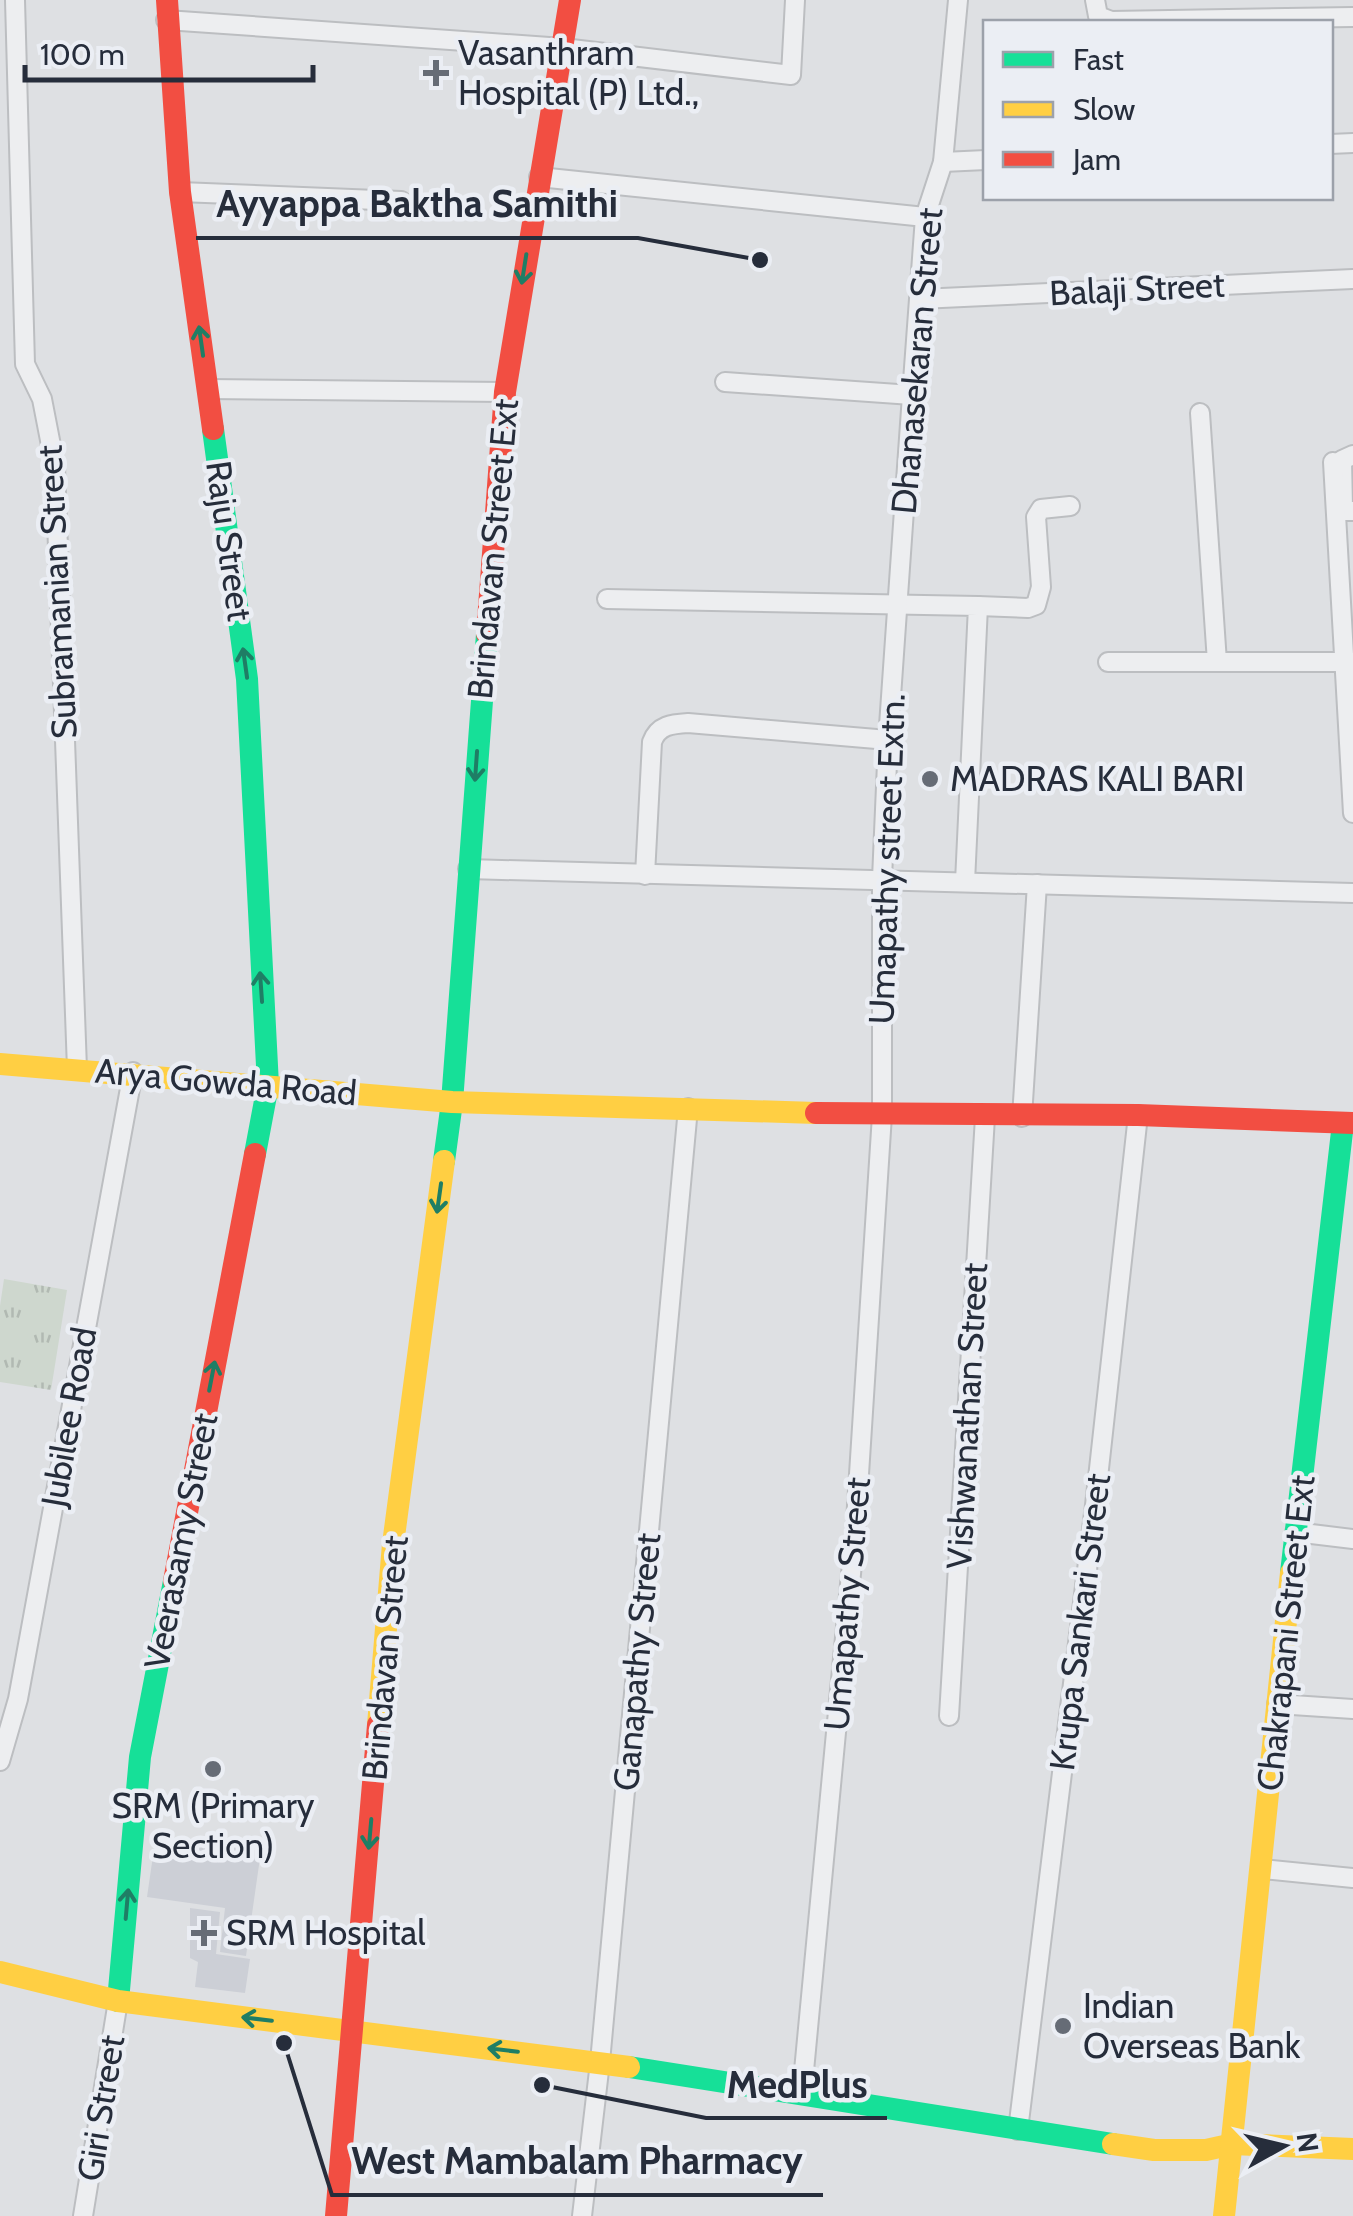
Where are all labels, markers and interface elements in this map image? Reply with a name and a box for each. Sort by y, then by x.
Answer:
scale bar [25,20,312,82]
legend [983,20,1333,200]
place label: Vasanthram Hospital (P) Ltd., [458,31,699,114]
text: 100 m [40,36,125,73]
text: Fast [1073,41,1124,78]
marker: Vasanthram Hospital (P) Ltd., [423,60,449,86]
text: Slow [1073,91,1136,128]
text: Jam [1072,141,1121,178]
callout: Ayyappa Baktha Samithi [196,170,638,238]
text: Ayyappa Baktha Samithi [216,180,618,227]
street label: Dhanasekaran Street [882,206,951,516]
one-way arrow [515,252,533,284]
street label: Balaji Street [1048,262,1226,315]
one-way arrow [192,325,210,357]
street label: Brindavan Street Ext [458,397,527,701]
street label: Subramanian Street [27,444,86,740]
street label: Raju Street [197,458,262,624]
one-way arrow [235,647,254,679]
street label: Umapathy street Extn. [859,693,914,1025]
one-way arrow [466,749,485,782]
place label: MADRAS KALI BARI [950,757,1245,800]
marker: MADRAS KALI BARI [919,768,941,790]
one-way arrow [252,972,271,1004]
street label: Arya Gowda Road [93,1049,359,1114]
one-way arrow [429,1182,448,1214]
street label: Vishwanathan Street [937,1262,996,1570]
street label: Jubilee Road [31,1324,105,1511]
one-way arrow [204,1361,223,1393]
street label: Veerasamy Street [135,1409,226,1672]
street label: Krupa Sankari Street [1040,1471,1119,1773]
street label: Chakrapani Street Ext [1248,1473,1323,1793]
street label: Umapathy Street [814,1475,879,1732]
street label: Ganapathy Street [604,1531,669,1793]
street label: Brindavan Street [352,1534,417,1782]
marker: SRM (Primary Section) [202,1758,224,1780]
place label: SRM (Primary Section) [112,1784,315,1867]
one-way arrow [360,1818,379,1850]
one-way arrow [117,1888,136,1920]
place label: SRM Hospital [226,1911,426,1954]
marker: SRM Hospital [191,1920,217,1946]
place label: Indian Overseas Bank [1083,1984,1301,2067]
one-way arrow [241,2009,273,2027]
marker: Indian Overseas Bank [1052,2015,1074,2037]
street label: Giri Street [68,2032,133,2184]
one-way arrow [487,2040,520,2059]
callout: MedPlus [706,2050,887,2118]
text: MedPlus [726,2061,868,2108]
north arrow [1233,2096,1333,2196]
callout: West Mambalam Pharmacy [332,2127,823,2195]
text: N [1290,2130,1326,2155]
text: West Mambalam Pharmacy [351,2137,803,2184]

